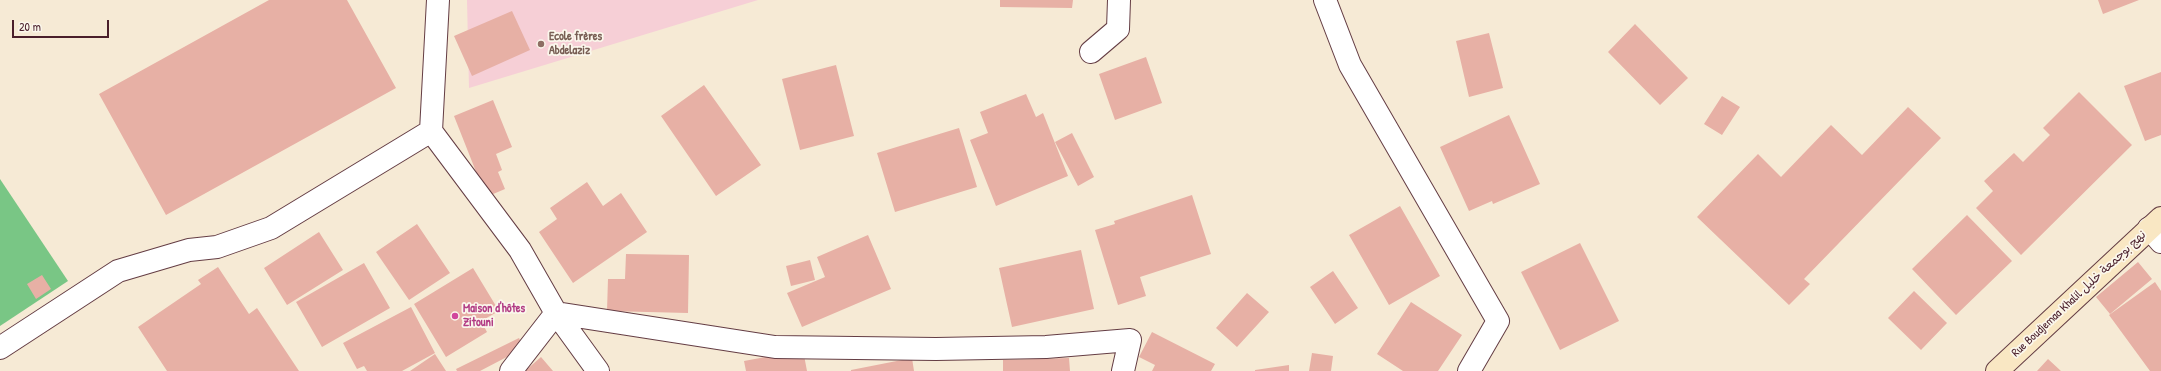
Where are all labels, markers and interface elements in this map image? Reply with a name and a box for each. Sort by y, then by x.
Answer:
scale bar [14,12,111,38]
text: 20 m [19,18,41,35]
place label: Ecole frères Abdelaziz [549,30,602,58]
marker: Ecole frères Abdelaziz [536,39,546,49]
street label: Rue Boudjemaa Khalil نهج بوجمعة خليل [2009,228,2149,360]
place label: Maison d'hôtes Zitouni [463,302,525,330]
marker: Maison d'hôtes Zitouni [450,311,460,321]

